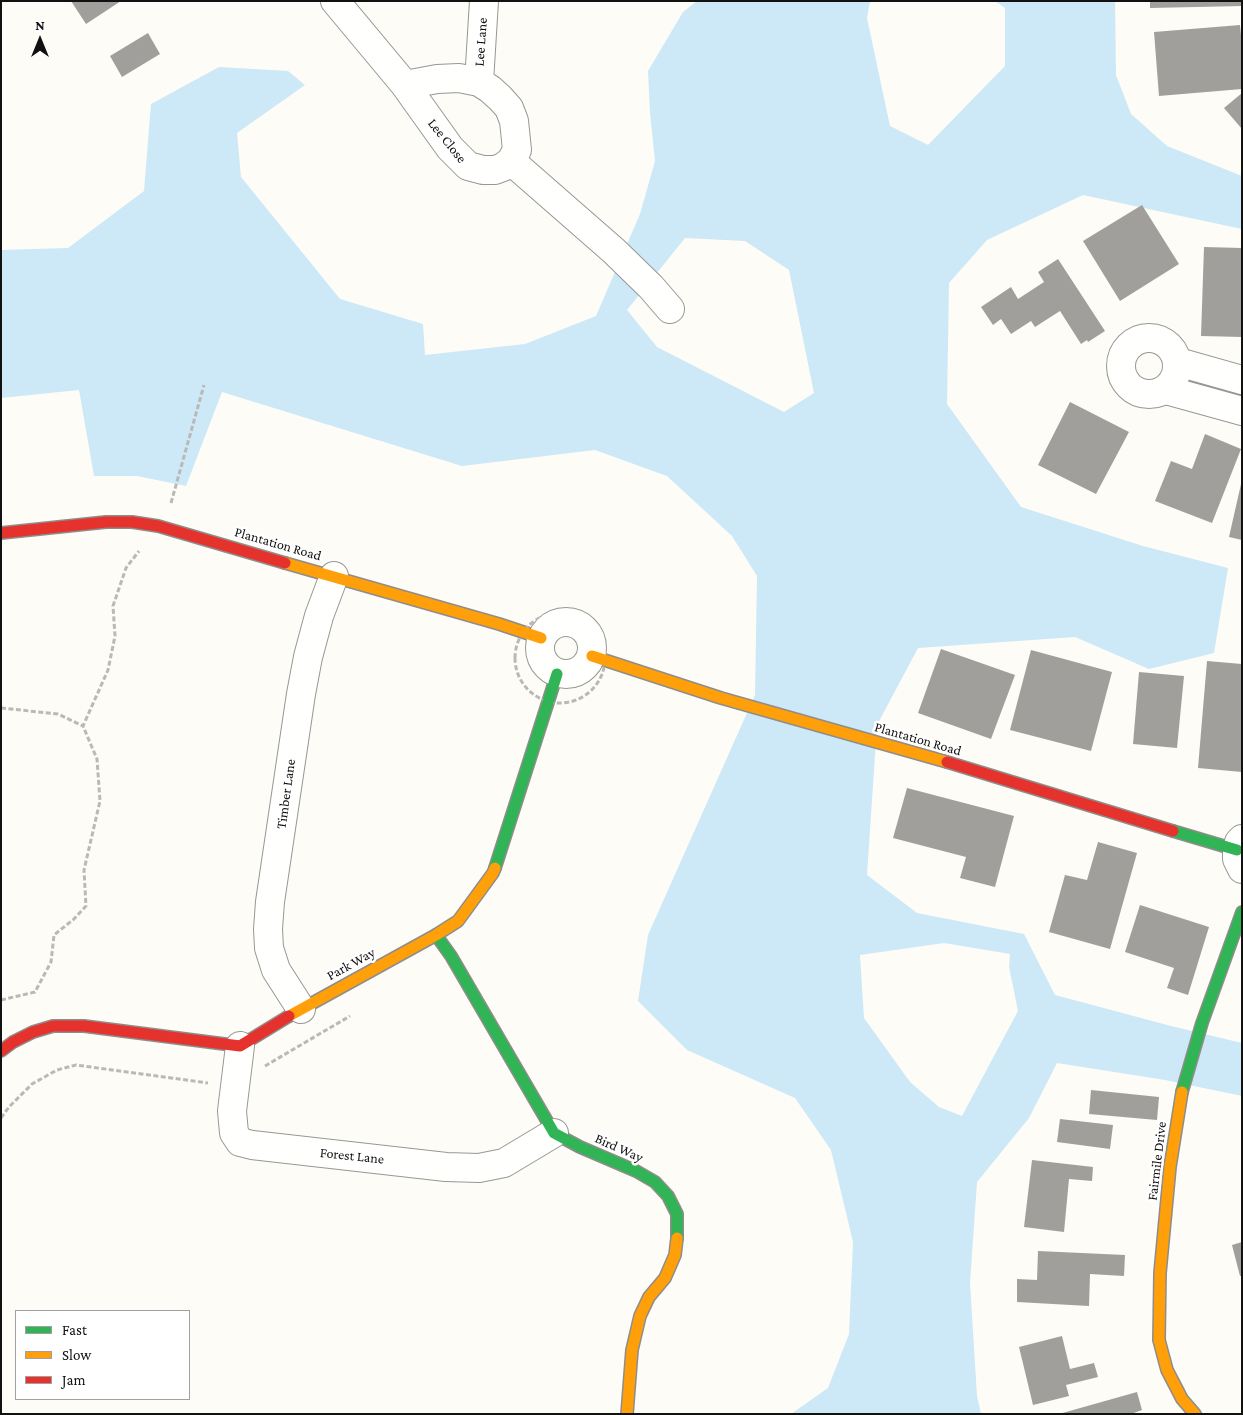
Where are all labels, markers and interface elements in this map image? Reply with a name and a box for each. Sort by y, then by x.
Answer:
north arrow [15,15,65,65]
text: N [35,17,45,33]
street label: Lee Lane [471,17,491,67]
street label: Lee Close [424,115,470,167]
street label: Plantation Road [233,524,323,564]
street label: Plantation Road [873,719,963,759]
street label: Timber Lane [273,758,299,830]
street label: Park Way [324,944,378,984]
street label: Fairmile Drive [1144,1121,1170,1201]
street label: Bird Way [592,1130,646,1166]
street label: Forest Lane [319,1144,385,1168]
legend [15,1310,190,1400]
text: Fast [62,1322,87,1338]
text: Slow [62,1347,91,1363]
text: Jam [62,1372,85,1388]

